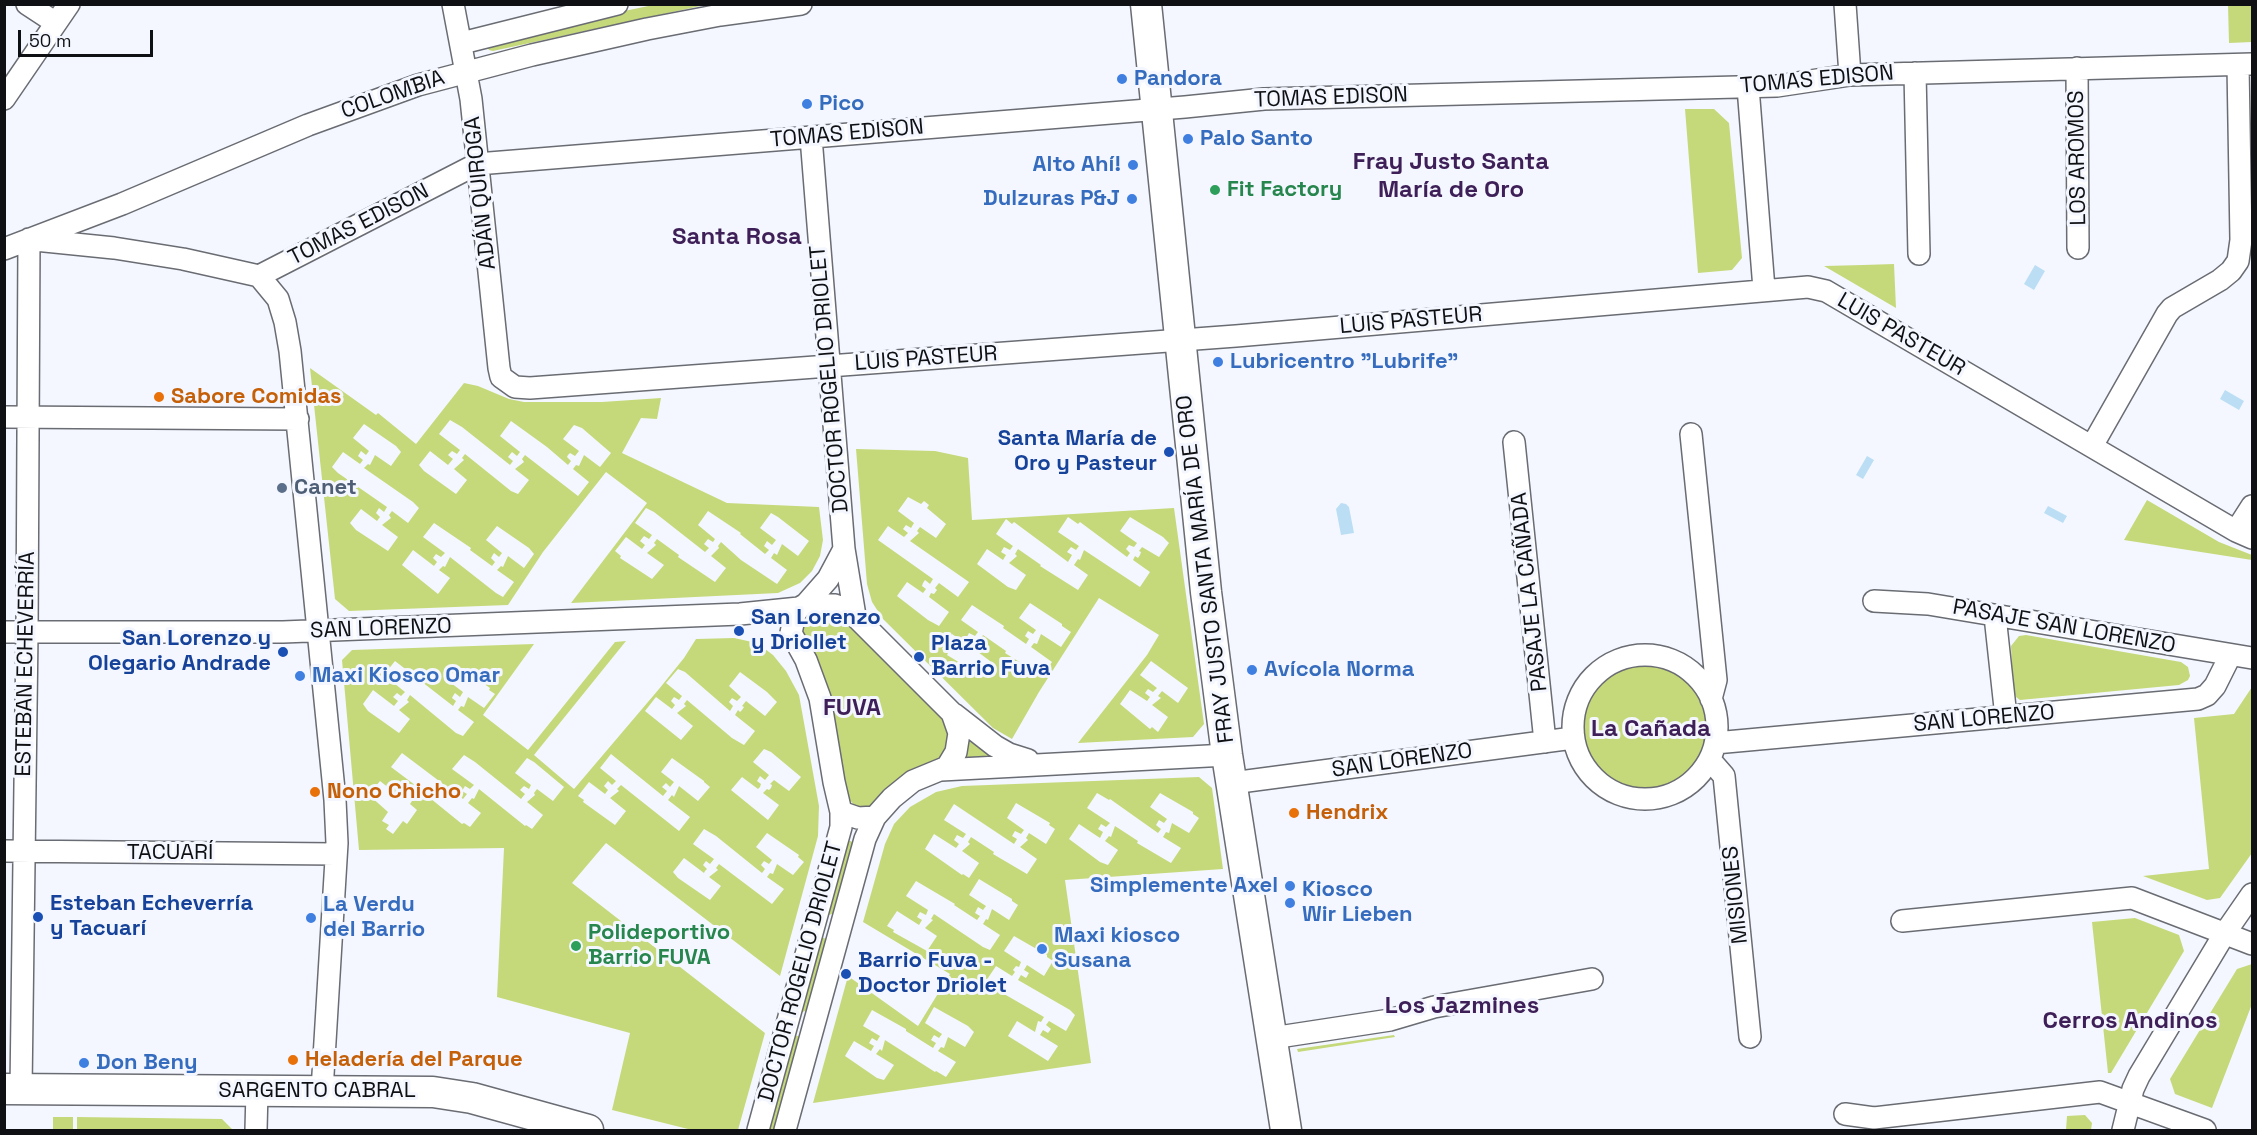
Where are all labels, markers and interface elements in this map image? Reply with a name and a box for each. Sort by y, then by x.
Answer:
scale bar [21,18,156,56]
text: 50 m [29,29,71,52]
street label: TOMAS EDISON [1739,60,1895,100]
street label: COLOMBIA [338,65,448,125]
place label: Pandora [1134,66,1222,92]
marker: Pandora [1115,72,1129,86]
street label: TOMAS EDISON [1254,82,1408,114]
street label: LOS AROMOS [2064,90,2092,226]
place label: Pico [819,91,864,117]
marker: Pico [800,97,814,111]
street label: TOMAS EDISON [769,114,925,154]
street label: ADÁN QUIROGA [460,115,502,271]
place label: Palo Santo [1200,126,1313,152]
marker: Palo Santo [1181,132,1195,146]
district label: Fray Justo Santa María de Oro [1353,148,1549,204]
place label: Alto Ahí! [1033,152,1121,178]
marker: Alto Ahí! [1126,158,1140,172]
place label: Fit Factory [1227,177,1342,203]
street label: TOMAS EDISON [284,178,434,272]
marker: Fit Factory [1208,183,1222,197]
place label: Dulzuras P&J [983,186,1120,212]
marker: Dulzuras P&J [1125,192,1139,206]
district label: Santa Rosa [672,223,802,251]
street label: DOCTOR ROGELIO DRIOLET [805,244,855,514]
street label: LUIS PASTEUR [1832,288,1970,382]
street label: LUIS PASTEUR [1338,302,1484,340]
street label: LUIS PASTEUR [854,341,998,377]
place label: Lubricentro "Lubrife" [1230,349,1458,375]
marker: Lubricentro "Lubrife" [1211,355,1225,369]
place label: Sabore Comidas [171,384,342,410]
marker: Sabore Comidas [152,390,166,404]
street label: FRAY JUSTO SANTA MARÍA DE ORO [1172,393,1240,745]
place label: Santa María de Oro y Pasteur [998,426,1157,478]
marker: Santa María de Oro y Pasteur [1162,445,1176,459]
place label: Canet [294,475,357,501]
marker: Canet [275,481,289,495]
street label: PASAJE LA CAÑADA [1506,491,1554,693]
street label: ESTEBAN ECHEVERRÍA [11,551,41,777]
street label: PASAJE SAN LORENZO [1950,594,2178,660]
place label: San Lorenzo y Driollet [751,605,881,656]
street label: SAN LORENZO [310,613,452,645]
marker: San Lorenzo y Driollet [732,624,746,638]
place label: San Lorenzo y Olegario Andrade [88,626,271,678]
place label: Plaza Barrio Fuva [931,631,1050,682]
marker: San Lorenzo y Olegario Andrade [276,645,290,659]
marker: Plaza Barrio Fuva [912,650,926,664]
place label: Avícola Norma [1264,657,1415,683]
place label: Maxi Kiosco Omar [312,663,500,689]
marker: Avícola Norma [1245,663,1259,677]
marker: Maxi Kiosco Omar [293,669,307,683]
district label: FUVA [823,694,881,722]
street label: SAN LORENZO [1912,700,2056,738]
district label: La Cañada [1591,715,1711,743]
street label: SAN LORENZO [1330,738,1474,784]
place label: Nono Chicho [327,779,461,805]
marker: Nono Chicho [308,785,322,799]
place label: Hendrix [1306,800,1388,826]
marker: Hendrix [1287,806,1301,820]
street label: DOCTOR ROGELIO DRIOLET [753,839,849,1105]
street label: TACUARÍ [127,840,213,866]
street label: MISIONES [1718,845,1754,945]
place label: Simplemente Axel [1090,873,1278,899]
place label: Kiosco Wir Lieben [1302,877,1413,928]
marker: Simplemente Axel [1283,879,1297,893]
place label: Esteban Echeverría y Tacuarí [50,891,253,942]
place label: La Verdu del Barrio [323,892,425,944]
marker: Kiosco Wir Lieben [1283,896,1297,910]
marker: Esteban Echeverría y Tacuarí [31,910,45,924]
marker: La Verdu del Barrio [304,911,318,925]
place label: Polideportivo Barrio FUVA [588,920,730,972]
place label: Maxi kiosco Susana [1054,923,1180,974]
marker: Polideportivo Barrio FUVA [569,939,583,953]
marker: Maxi kiosco Susana [1035,942,1049,956]
place label: Barrio Fuva - Doctor Driolet [858,948,1007,999]
marker: Barrio Fuva - Doctor Driolet [839,967,853,981]
district label: Los Jazmines [1385,992,1539,1020]
district label: Cerros Andinos [2043,1007,2217,1035]
place label: Heladería del Parque [305,1047,523,1073]
place label: Don Beny [96,1050,197,1076]
marker: Heladería del Parque [286,1053,300,1067]
marker: Don Beny [77,1056,91,1070]
street label: SARGENTO CABRAL [218,1078,416,1104]

